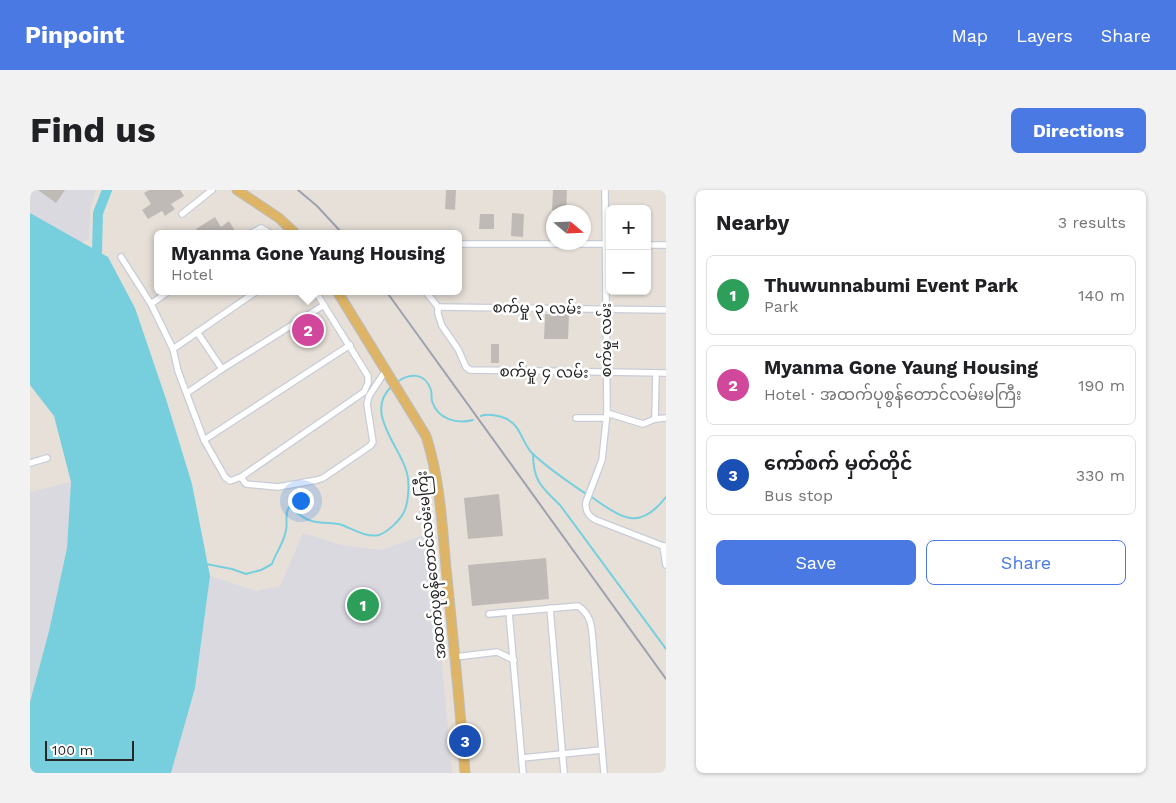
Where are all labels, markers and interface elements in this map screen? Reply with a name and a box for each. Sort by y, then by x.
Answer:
text: Pinpoint [25,21,125,49]
text: Map [951,25,988,46]
text: Layers [1016,25,1073,46]
text: Share [1101,25,1151,46]
button: Directions [1011,108,1146,153]
text: Find us [30,109,156,151]
north arrow [546,205,591,250]
map controls [606,205,651,295]
button: + [606,205,651,250]
text: Nearby [716,210,789,235]
text: 3 results [1058,213,1126,232]
popup [154,230,462,295]
text: Myanma Gone Yaung Housing [171,242,445,265]
button: − [606,250,651,295]
text: Hotel [171,265,213,284]
text: Thuwunnabumi Event Park [764,274,1018,297]
text: 1 [730,286,736,305]
text: 140 m [1078,286,1125,305]
street label: စက်မှု ၃ လမ်း [492,297,582,321]
text: Park [764,297,798,316]
street label: စက်မှု လမ်း [596,303,618,377]
pin: 2 [292,311,324,349]
text: Myanma Gone Yaung Housing [764,356,1038,379]
street label: စက်မှု ၄ လမ်း [499,361,589,385]
text: 2 [728,376,738,395]
text: 190 m [1078,376,1125,395]
text: Hotel · အထက်ပုစွန်တောင်လမ်းမကြီး [764,385,1022,404]
text: ကော်စက် မှတ်တိုင် [764,452,913,475]
text: 3 [728,466,738,485]
text: 330 m [1076,466,1125,485]
street label: အထက်ပုစွန်တောင်လမ်းမကြီး [411,470,453,660]
text: Bus stop [764,486,833,505]
your location [288,488,314,514]
button: Save [716,540,916,585]
button: Share [926,540,1126,585]
pin: 1 [347,586,379,624]
pin: 3 [449,722,481,760]
scale bar [45,738,134,761]
text: 100 m [52,742,93,758]

